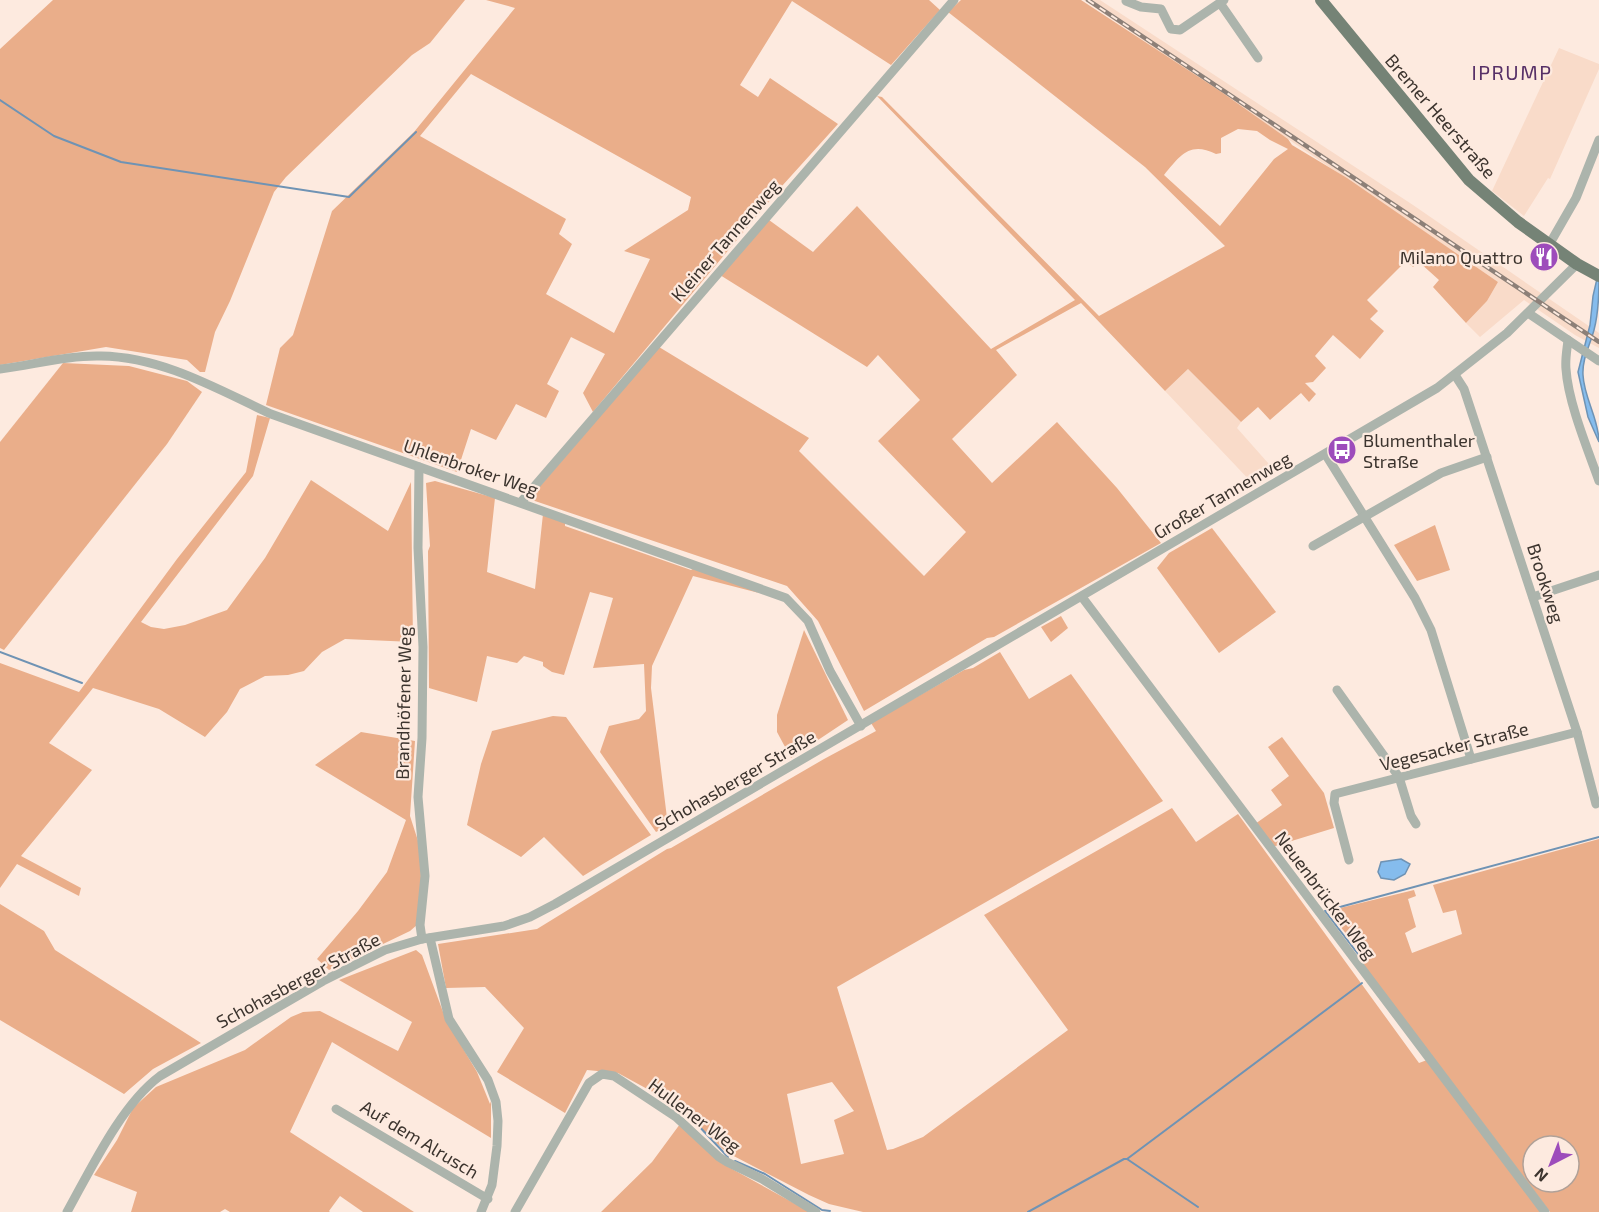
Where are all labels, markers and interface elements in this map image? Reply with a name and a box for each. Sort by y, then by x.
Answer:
street label: Bremer Heerstraße [1381,49,1501,183]
district label: IPRUMP [1471,60,1553,84]
street label: Kleiner Tannenweg [666,174,784,306]
restaurant icon: Milano Quattro [1528,241,1560,273]
place label: Milano Quattro [1400,246,1523,268]
place label: Blumenthaler Straße [1363,429,1475,472]
street label: Uhlenbroker Weg [401,434,541,500]
bus stop icon: Blumenthaler Straße [1326,434,1358,466]
street label: Großer Tannenweg [1149,447,1295,543]
street label: Brookweg [1523,540,1569,626]
street label: Brandhöfener Weg [391,626,415,780]
street label: Vegesacker Straße [1377,717,1531,775]
street label: Schohasberger Straße [651,725,819,835]
street label: Neuenbrücker Weg [1271,827,1381,963]
street label: Schohasberger Straße [212,927,384,1033]
street label: Hullener Weg [645,1073,745,1157]
street label: Auf dem Alrusch [357,1095,483,1183]
north arrow [1521,1134,1581,1194]
text: N [1530,1165,1551,1186]

